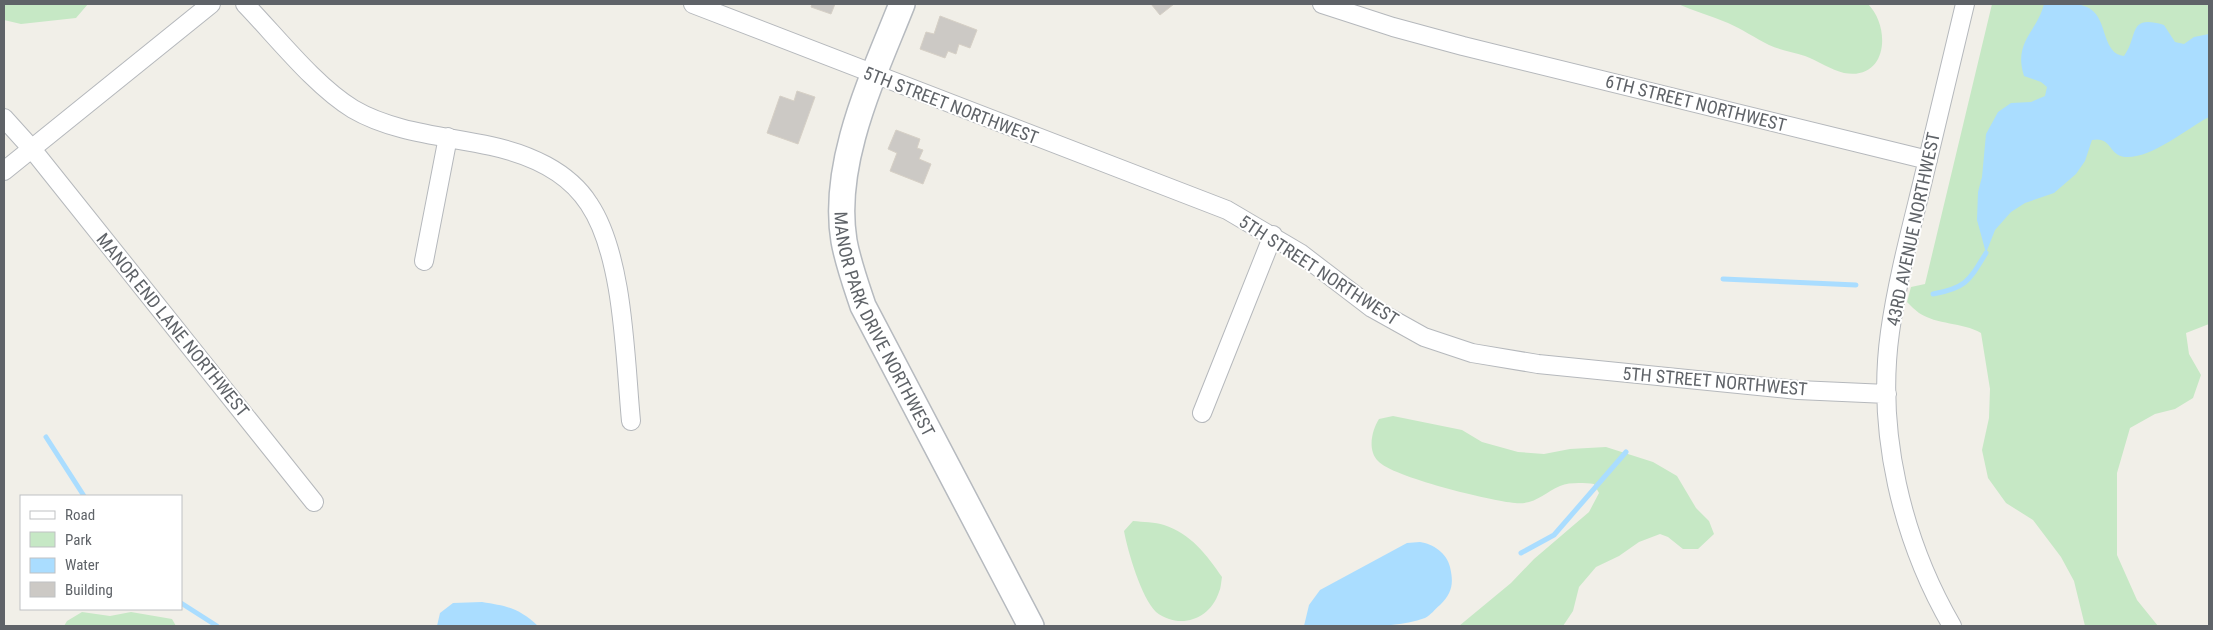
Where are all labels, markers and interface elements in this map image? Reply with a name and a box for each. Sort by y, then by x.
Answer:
street label: 5TH STREET NORTHWEST [861,62,1041,148]
street label: 6TH STREET NORTHWEST [1603,70,1789,136]
street label: 43RD AVENUE NORTHWEST [1882,130,1944,328]
street label: MANOR PARK DRIVE NORTHWEST [831,211,940,440]
street label: 5TH STREET NORTHWEST [1235,211,1403,329]
street label: MANOR END LANE NORTHWEST [92,229,254,421]
street label: 5TH STREET NORTHWEST [1622,362,1808,400]
legend [20,495,182,610]
text: Road [65,506,95,524]
text: Park [65,531,92,549]
text: Water [65,556,100,574]
text: Building [65,581,113,599]

